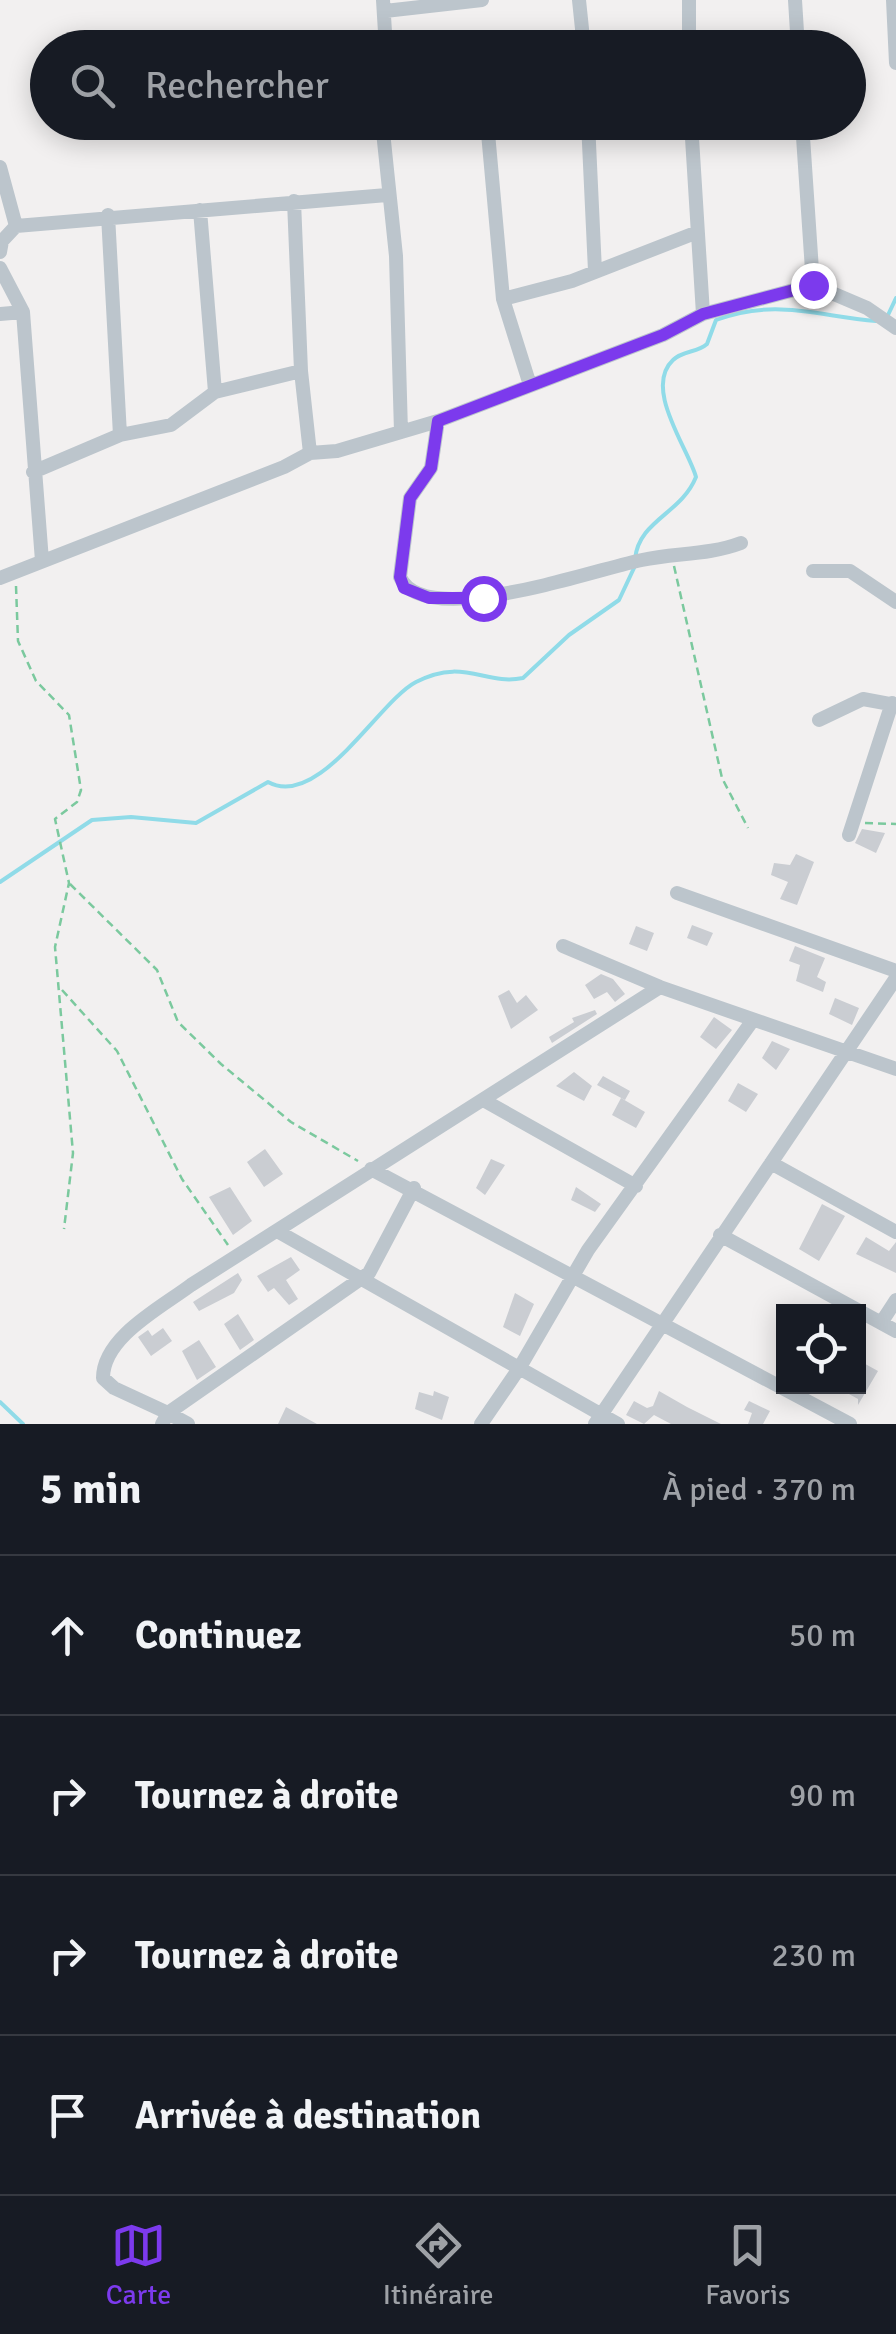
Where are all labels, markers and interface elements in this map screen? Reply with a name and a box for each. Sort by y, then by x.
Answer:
search box [30,30,866,140]
icon: search [65,58,120,113]
text: Rechercher [145,62,329,109]
route end [791,263,837,309]
route start [461,576,507,622]
map controls [776,1304,866,1394]
button: locate [776,1304,866,1394]
text: 5 min [40,1464,141,1515]
text: À pied · 370 m [663,1470,856,1509]
icon: ahead [40,1608,95,1663]
text: Continuez [135,1612,302,1659]
text: 50 m [789,1616,856,1655]
icon: right [40,1768,95,1823]
text: Tournez à droite [135,1772,399,1819]
text: 90 m [789,1776,856,1815]
icon: right [40,1928,95,1983]
text: Tournez à droite [135,1932,399,1979]
text: 230 m [772,1936,856,1975]
icon: arrive [40,2088,95,2143]
text: Arrivée à destination [135,2092,481,2139]
tab: Carte [106,2218,171,2312]
tab: Itinéraire [383,2218,494,2312]
tab: Favoris [705,2218,790,2312]

